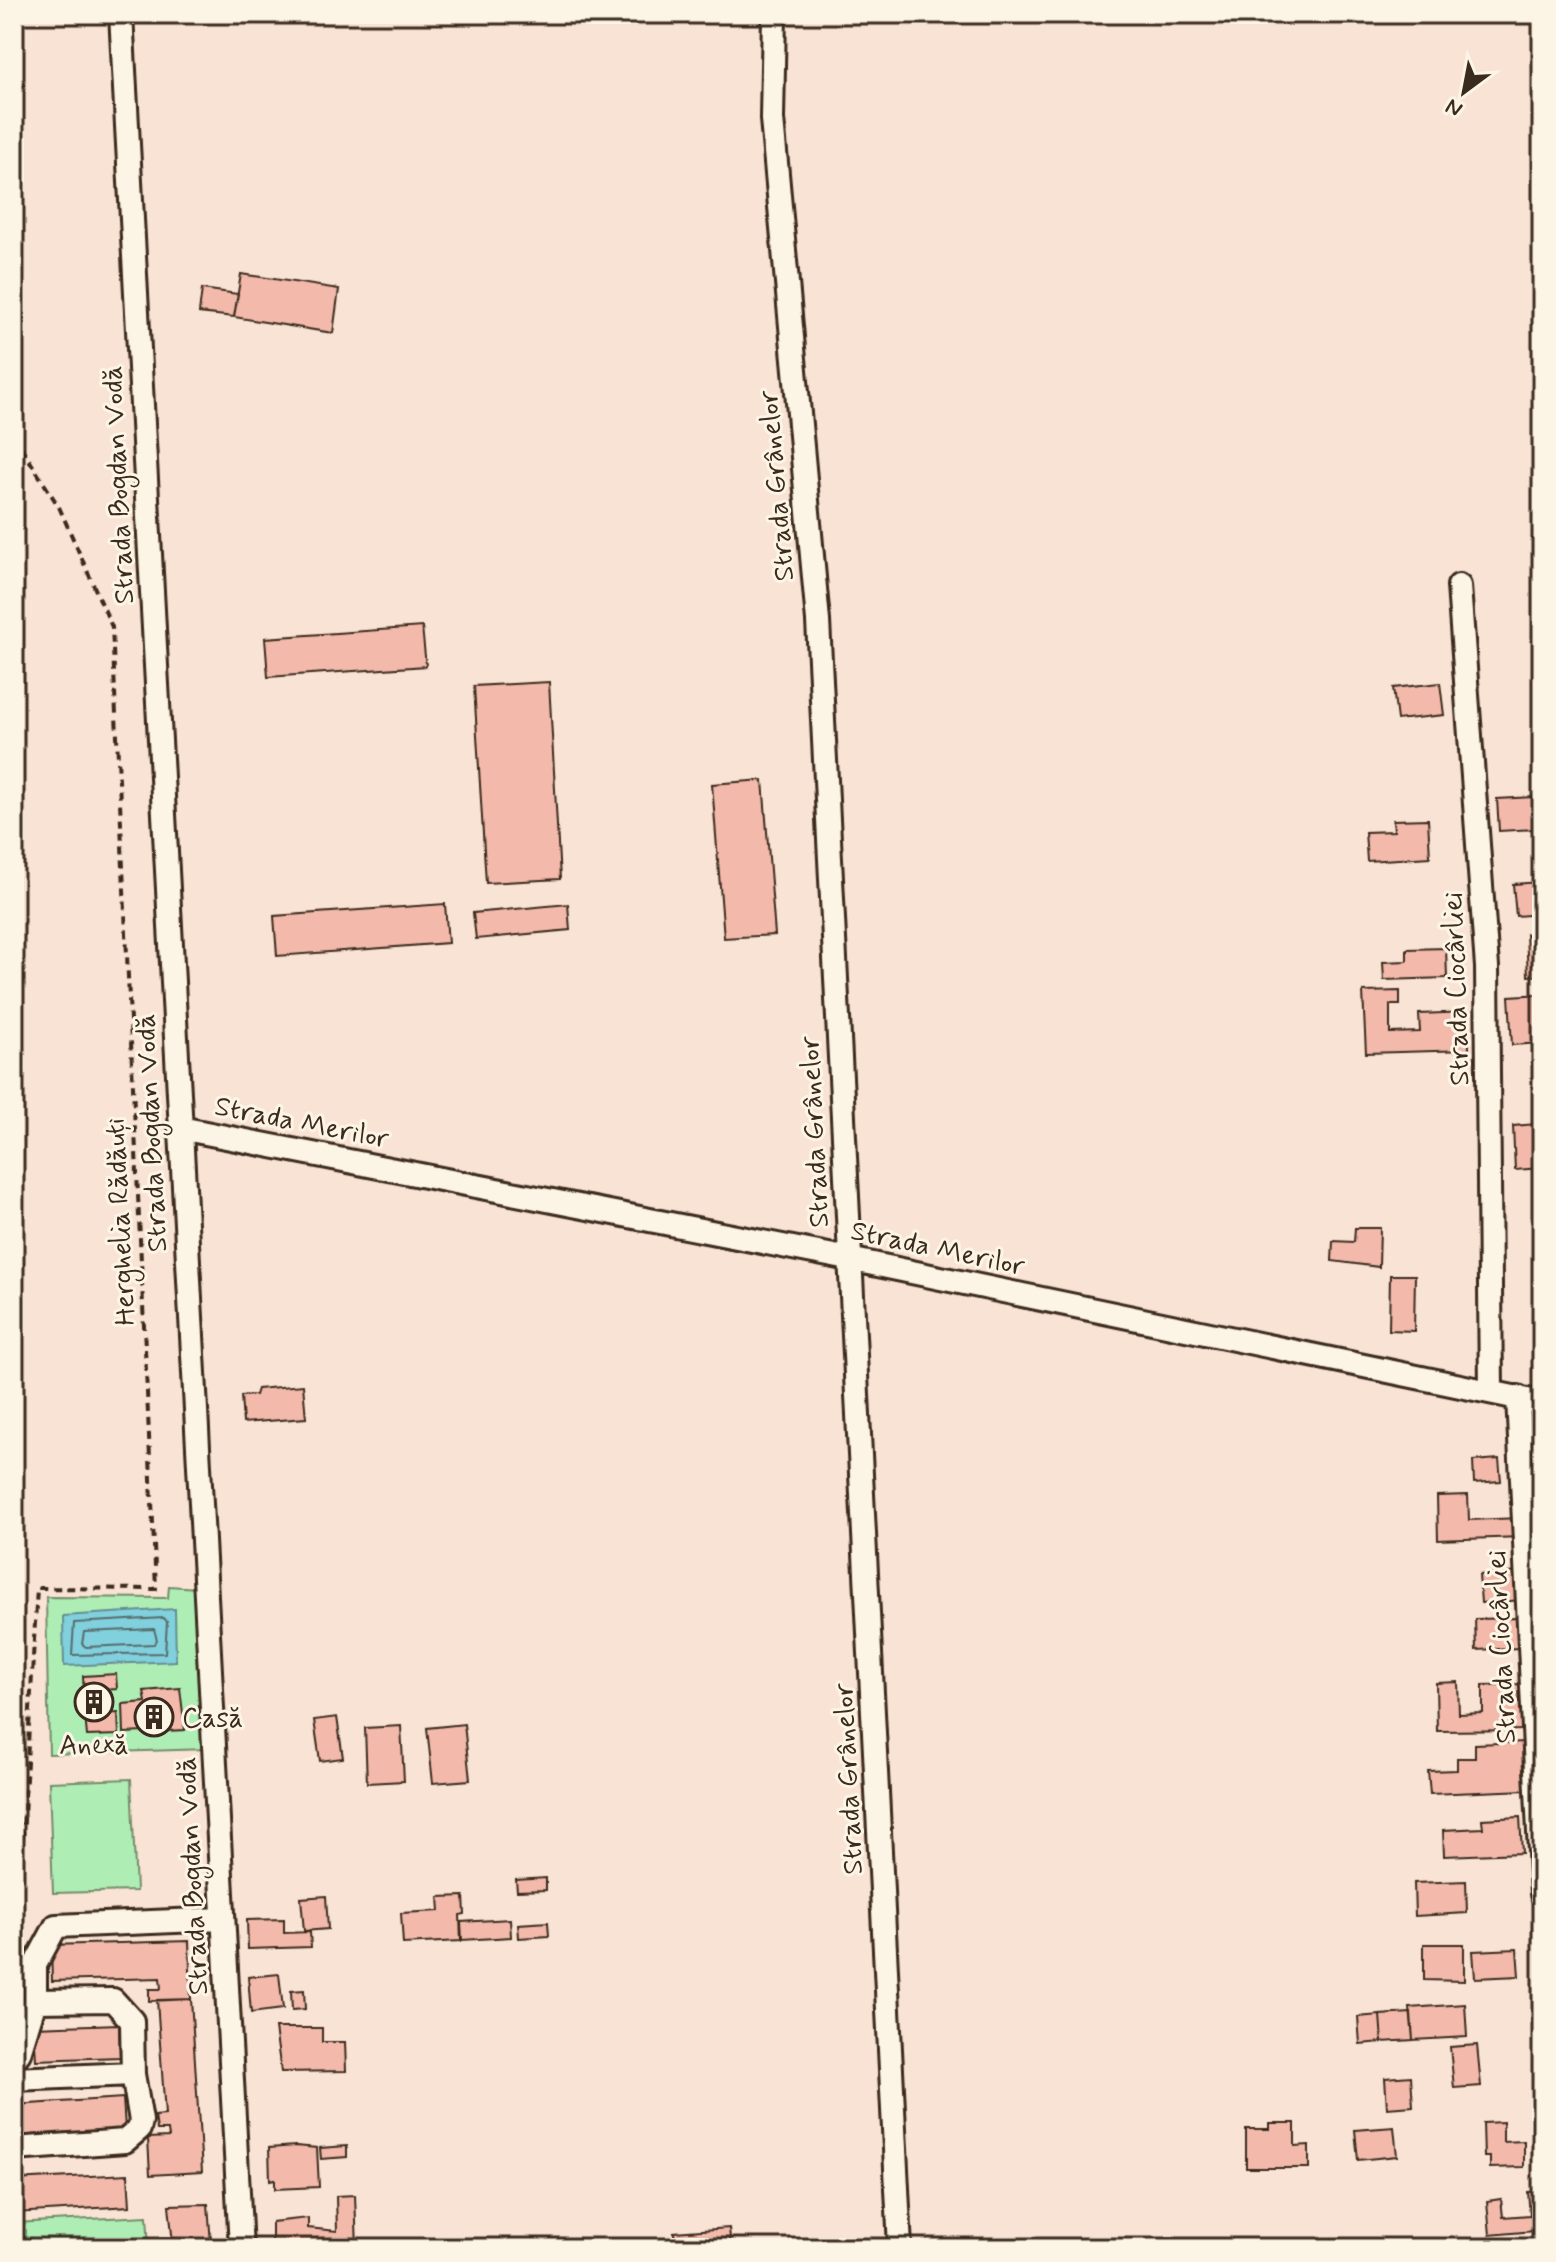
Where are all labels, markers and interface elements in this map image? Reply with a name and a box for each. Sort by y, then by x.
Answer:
north arrow [1424,52,1504,132]
text: N [1441,92,1468,123]
street label: Strada Bogdan Vodă [95,365,146,605]
street label: Strada Grânelor [751,388,804,583]
street label: Strada Ciocârliei [1436,891,1479,1087]
street label: Strada Bogdan Vodă [128,1013,179,1253]
street label: Strada Grânelor [792,1034,839,1229]
street label: Strada Merilor [211,1088,392,1159]
street label: Herghelia Rădăuți [98,1117,147,1327]
street label: Strada Merilor [847,1213,1028,1286]
street label: Strada Ciocârliei [1479,1549,1526,1745]
building icon: Anexă [73,1681,115,1723]
street label: Strada Grânelor [826,1681,873,1876]
building icon: Casă [133,1696,175,1738]
place label: Casă [182,1701,243,1738]
place label: Anexă [59,1728,129,1765]
street label: Strada Bogdan Vodă [169,1756,220,1996]

